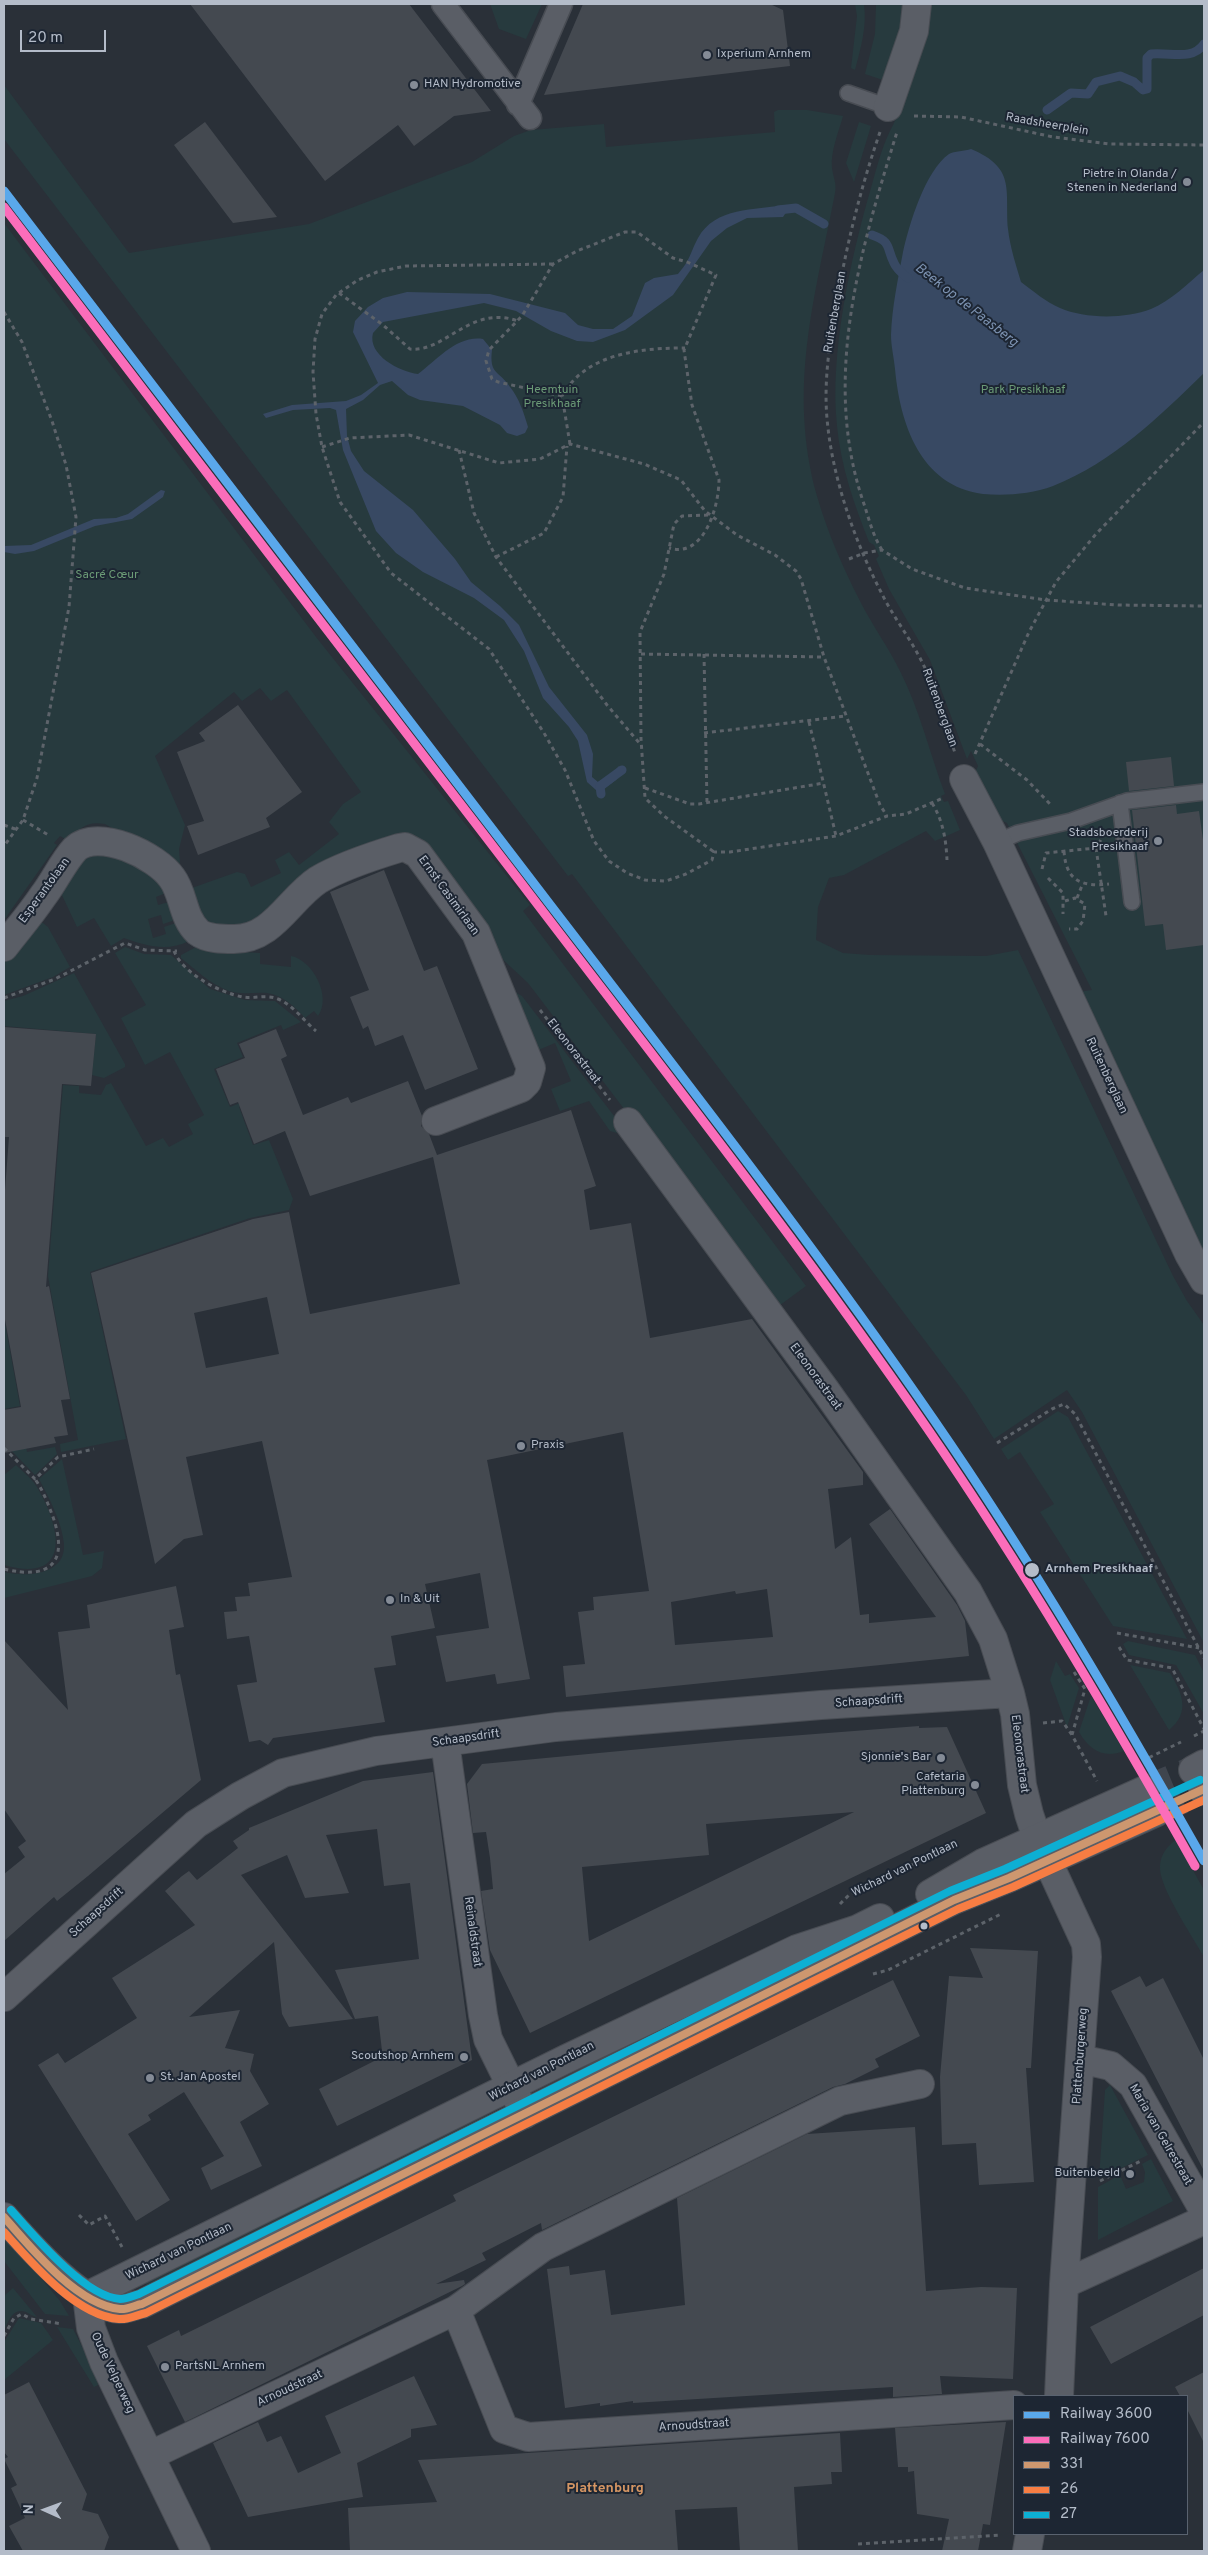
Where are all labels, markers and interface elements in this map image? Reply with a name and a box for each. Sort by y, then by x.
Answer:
scale bar [22,20,109,52]
text: 20 m [28,29,63,48]
place label: Ixperium Arnhem [717,48,811,62]
marker: Ixperium Arnhem [701,49,713,61]
place label: HAN Hydromotive [424,78,521,92]
marker: HAN Hydromotive [408,79,420,91]
street label: Raadsheerplein [1004,111,1090,139]
place label: Pietre in Olanda / Stenen in Nederland [1067,168,1177,196]
marker: Pietre in Olanda / Stenen in Nederland [1181,176,1193,188]
water label: Beek op de Paasberg [911,261,1021,351]
street label: Ruitenberglaan [822,270,850,354]
park label: Heemtuin Presikhaaf [524,384,580,412]
park label: Park Presikhaaf [981,384,1065,398]
park label: Sacré Cœur [75,569,139,583]
street label: Ruitenberglaan [918,667,960,749]
place label: Stadsboerderij Presikhaaf [1069,827,1148,855]
marker: Stadsboerderij Presikhaaf [1152,835,1164,847]
street label: Ernst Casimirlaan [414,853,482,939]
street label: Esperantolaan [16,855,74,927]
street label: Eleonorastraat [543,1016,603,1088]
street label: Ruitenberglaan [1082,1035,1130,1117]
street label: Eleonorastraat [786,1341,844,1413]
place label: Praxis [531,1439,564,1453]
marker: Praxis [515,1440,527,1452]
marker: Arnhem Presikhaaf [1023,1561,1041,1579]
place label: Arnhem Presikhaaf [1045,1563,1153,1577]
place label: In & Uit [400,1593,440,1607]
marker: In & Uit [384,1594,396,1606]
street label: Schaapsdrift [835,1692,903,1712]
street label: Eleonorastraat [1007,1714,1031,1794]
street label: Schaapsdrift [431,1727,501,1751]
place label: Sjonnie's Bar [861,1751,931,1765]
marker: Sjonnie's Bar [935,1752,947,1764]
place label: Cafetaria Plattenburg [901,1771,965,1799]
marker: Cafetaria Plattenburg [969,1779,981,1791]
street label: Wichard van Pontlaan [850,1837,960,1901]
street label: Schaapsdrift [67,1885,127,1941]
street label: Reinaldstraat [460,1896,484,1968]
unlabelled marker [919,1921,929,1931]
street label: Plattenburgerweg [1070,2007,1092,2105]
street label: Wichard van Pontlaan [487,2039,597,2105]
place label: Scoutshop Arnhem [351,2050,454,2064]
marker: Scoutshop Arnhem [458,2051,470,2063]
place label: St. Jan Apostel [160,2071,241,2085]
marker: St. Jan Apostel [144,2072,156,2084]
street label: Maria van Gelrestraat [1125,2082,1195,2188]
place label: Buitenbeeld [1055,2167,1120,2181]
marker: Buitenbeeld [1124,2168,1136,2180]
street label: Wichard van Pontlaan [124,2220,234,2284]
street label: Oude Velperweg [87,2330,137,2416]
place label: PartsNL Arnhem [175,2360,265,2374]
marker: PartsNL Arnhem [159,2361,171,2373]
street label: Arnoudstraat [255,2368,325,2410]
legend [1013,2395,1188,2535]
text: Railway 3600 [1060,2405,1152,2424]
street label: Arnoudstraat [658,2416,730,2436]
text: Railway 7600 [1060,2430,1150,2449]
text: 331 [1060,2455,1084,2474]
text: 26 [1060,2480,1078,2499]
district label: Plattenburg [566,2481,644,2497]
north arrow [20,2485,70,2535]
text: N [21,2504,38,2515]
text: 27 [1060,2505,1077,2524]

